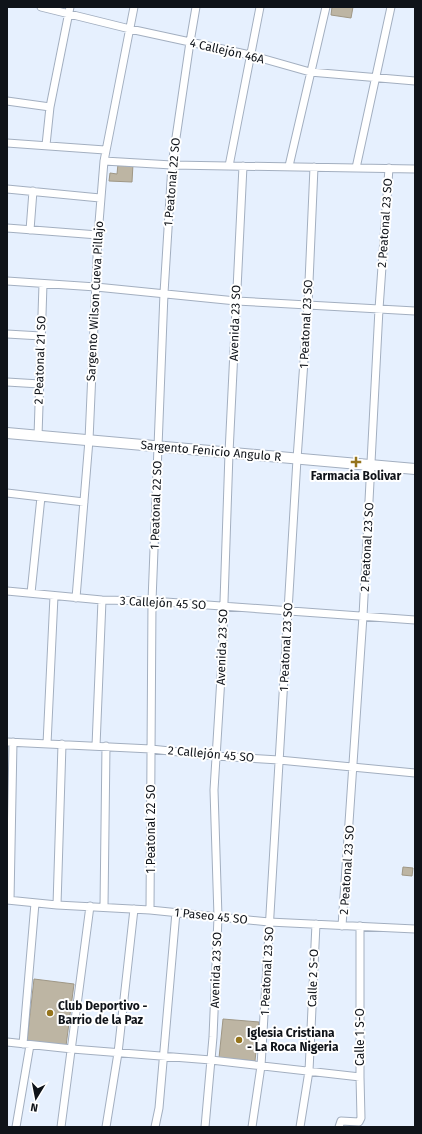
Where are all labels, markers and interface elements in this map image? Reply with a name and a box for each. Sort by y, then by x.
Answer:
street label: 4 Callejón 46A [188,36,266,66]
street label: 1 Peatonal 22 SO [161,137,183,227]
street label: 2 Peatonal 23 SO [375,178,395,268]
street label: Sargento Wilson Cueva Pillajo [84,220,106,382]
street label: 1 Peatonal 23 SO [297,279,315,369]
street label: Avenida 23 SO [227,285,243,361]
street label: 2 Peatonal 21 SO [31,315,49,405]
street label: Sargento Fenicio Angulo R [140,438,282,464]
marker: Farmacia Bolivar [351,457,361,467]
street label: 1 Peatonal 22 SO [147,460,165,550]
place label: Farmacia Bolivar [311,469,401,483]
street label: 2 Peatonal 23 SO [358,502,376,592]
street label: 3 Callejón 45 SO [119,594,207,612]
street label: 1 Peatonal 23 SO [277,602,295,692]
street label: Avenida 23 SO [214,609,230,685]
street label: 2 Callejón 45 SO [167,743,255,765]
street label: 1 Peatonal 22 SO [144,784,158,874]
street label: 2 Peatonal 23 SO [337,825,357,915]
street label: 1 Paseo 45 SO [174,905,248,927]
street label: 1 Peatonal 23 SO [258,926,276,1016]
street label: Avenida 23 SO [208,932,224,1008]
street label: Calle 2 S-O [305,949,321,1007]
place label: Club Deportivo - Barrio de la Paz [58,999,148,1027]
marker: Club Deportivo - Barrio de la Paz [45,1008,55,1018]
street label: Calle 1 S-O [353,1008,367,1066]
place label: Iglesia Cristiana - La Roca Nigeria [247,1026,339,1054]
marker: Iglesia Cristiana - La Roca Nigeria [234,1035,244,1045]
north arrow [16,1078,56,1118]
text: N [30,1100,39,1114]

